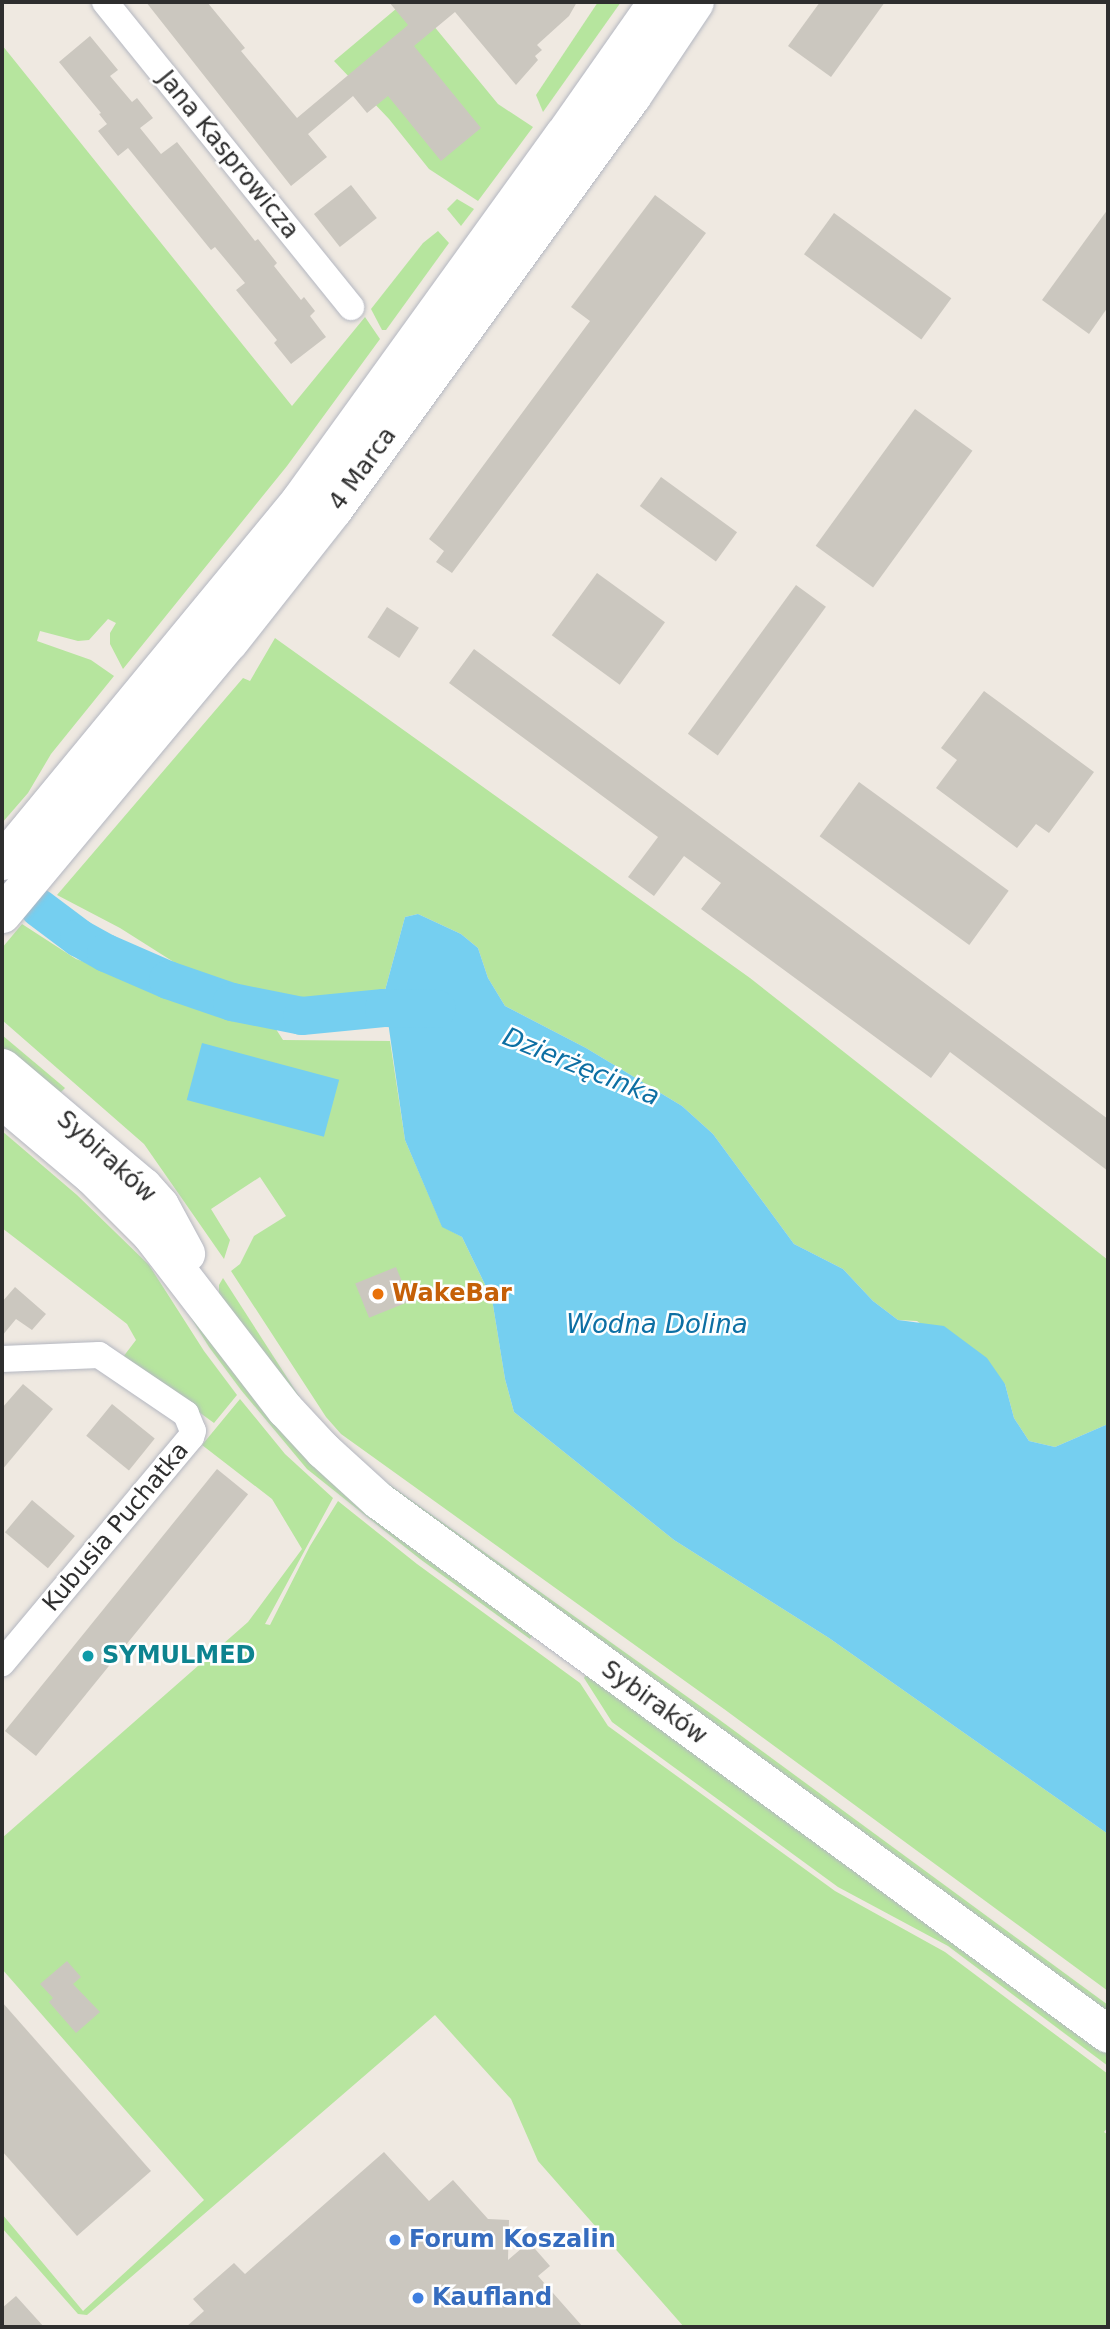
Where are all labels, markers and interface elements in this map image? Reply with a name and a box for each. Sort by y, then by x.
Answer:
street label: Jana Kasprowicza [151,65,305,245]
street label: 4 Marca [323,422,403,516]
water label: Dzierżęcinka [498,1021,664,1113]
street label: Sybiraków [51,1105,161,1209]
place label: WakeBar [392,1280,512,1308]
marker: WakeBar [370,1286,386,1302]
water label: Wodna Dolina [566,1309,748,1341]
street label: Kubusia Puchatka [37,1437,195,1617]
place label: SYMULMED [102,1642,256,1670]
marker: SYMULMED [80,1648,96,1664]
street label: Sybiraków [596,1655,712,1751]
place label: Forum Koszalin [409,2226,616,2254]
marker: Forum Koszalin [387,2232,403,2248]
place label: Kaufland [432,2284,552,2312]
marker: Kaufland [410,2290,426,2306]

